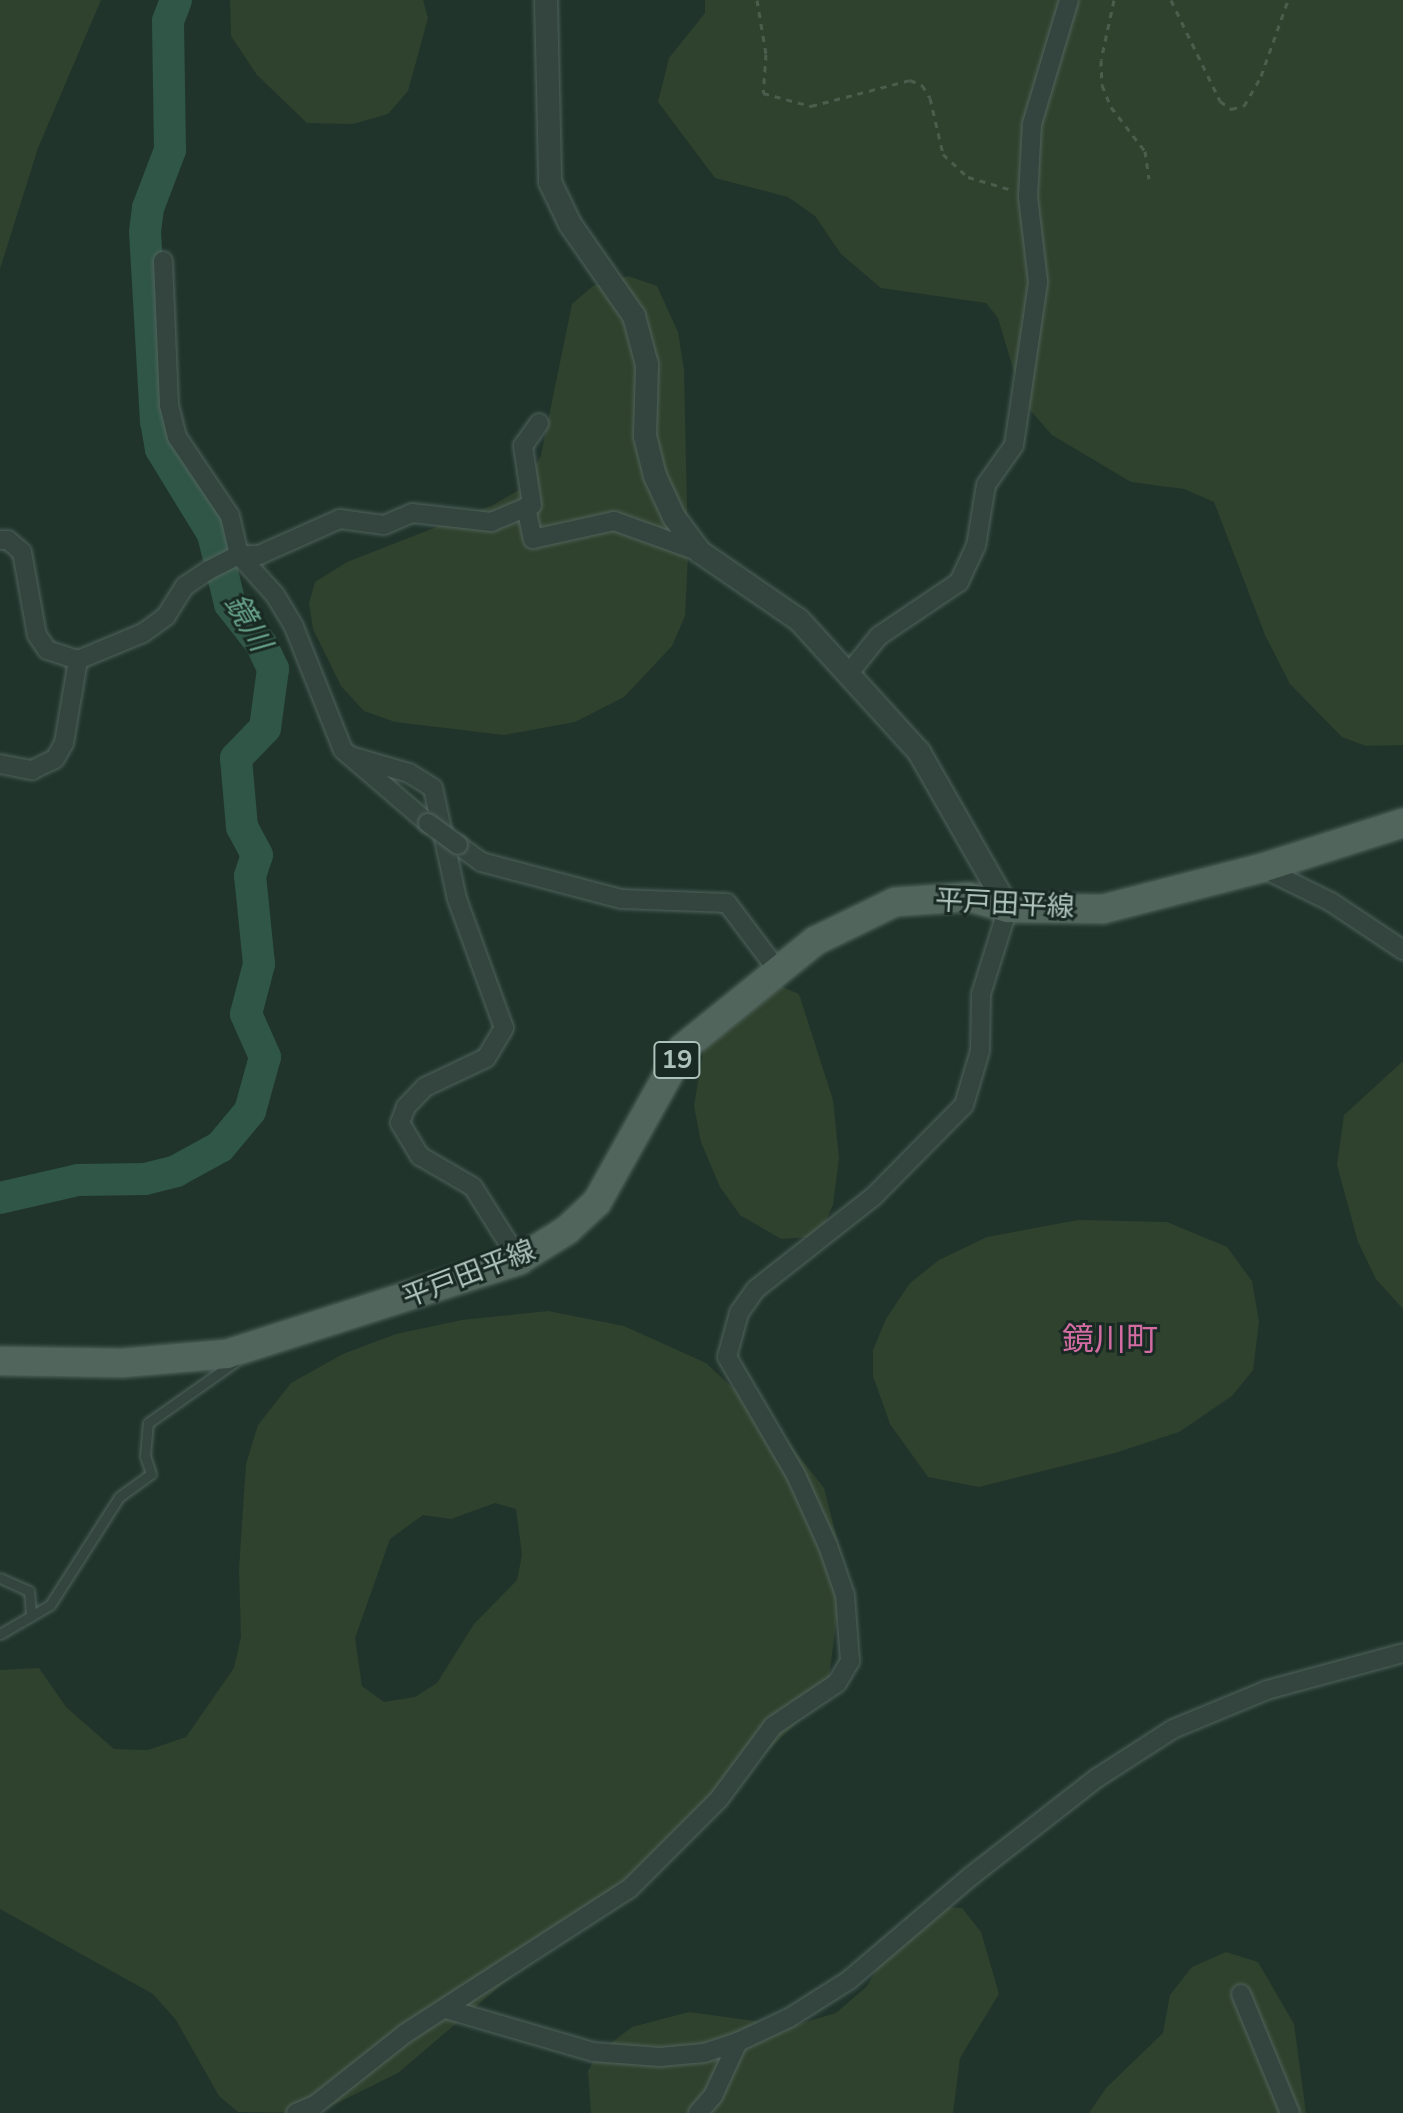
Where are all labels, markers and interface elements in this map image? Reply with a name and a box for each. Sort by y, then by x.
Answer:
water label: 鏡川 [216,588,278,658]
street label: 平戸田平線 [934,884,1076,924]
road number: 19 [653,1038,701,1082]
street label: 平戸田平線 [398,1233,540,1315]
district label: 鏡川町 [1062,1321,1158,1359]

